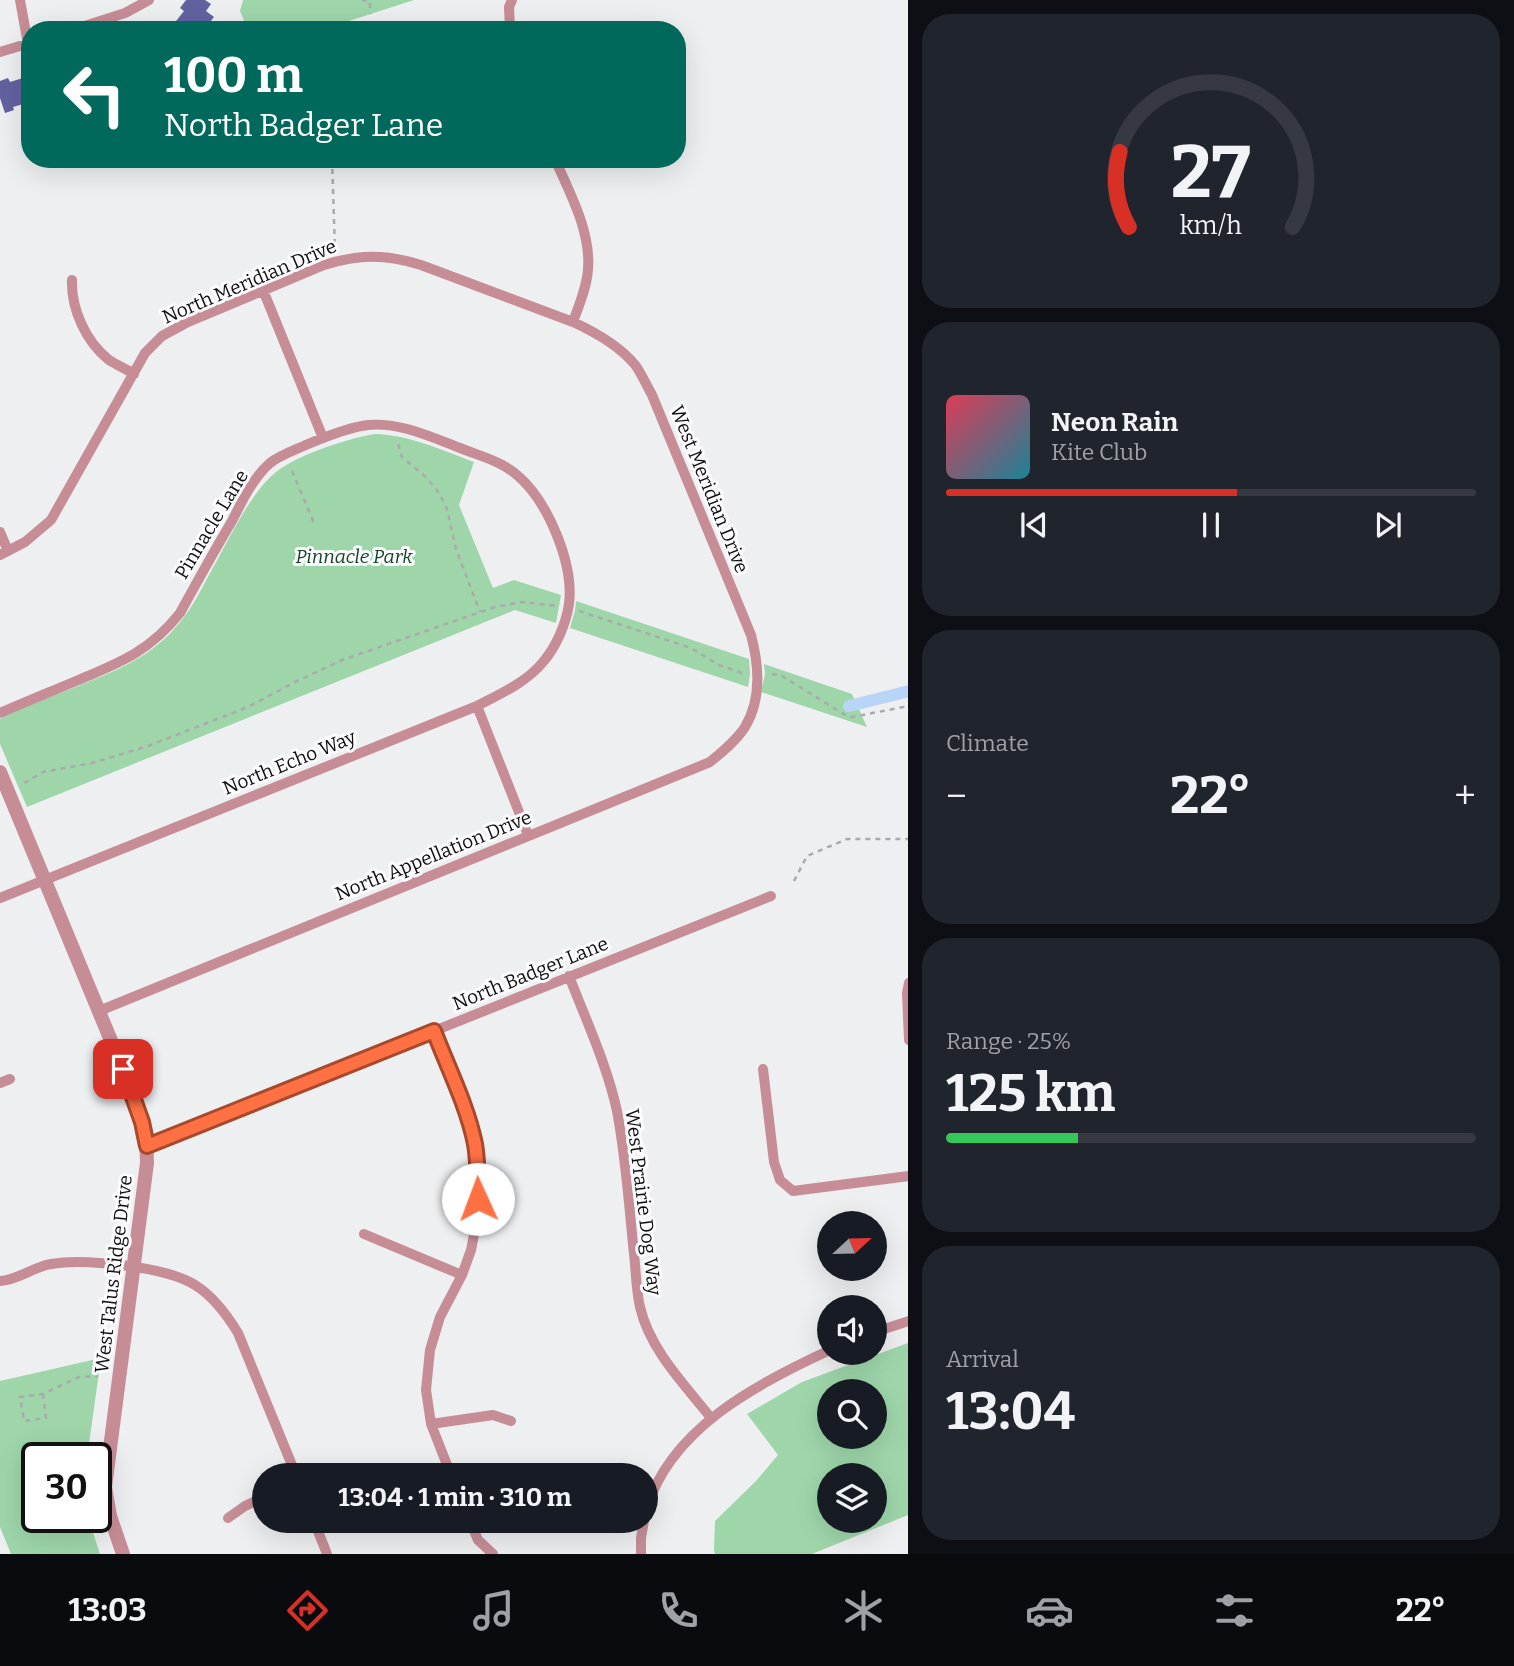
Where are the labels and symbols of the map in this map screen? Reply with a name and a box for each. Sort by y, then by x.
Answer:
street label: North Meridian Drive [159,234,340,329]
street label: West Meridian Drive [665,402,754,576]
street label: Pinnacle Lane [170,465,253,583]
park label: Pinnacle Park [295,545,413,568]
street label: North Echo Way [219,725,360,800]
street label: North Appellation Drive [332,806,535,905]
street label: North Badger Lane [449,932,611,1015]
pin [93,1039,153,1099]
street label: West Prairie Dog Way [621,1107,666,1298]
position arrow [441,1162,515,1236]
street label: West Talus Ridge Drive [90,1174,137,1374]
north arrow [817,1211,887,1281]
speed limit sign: 30 [21,1442,112,1533]

